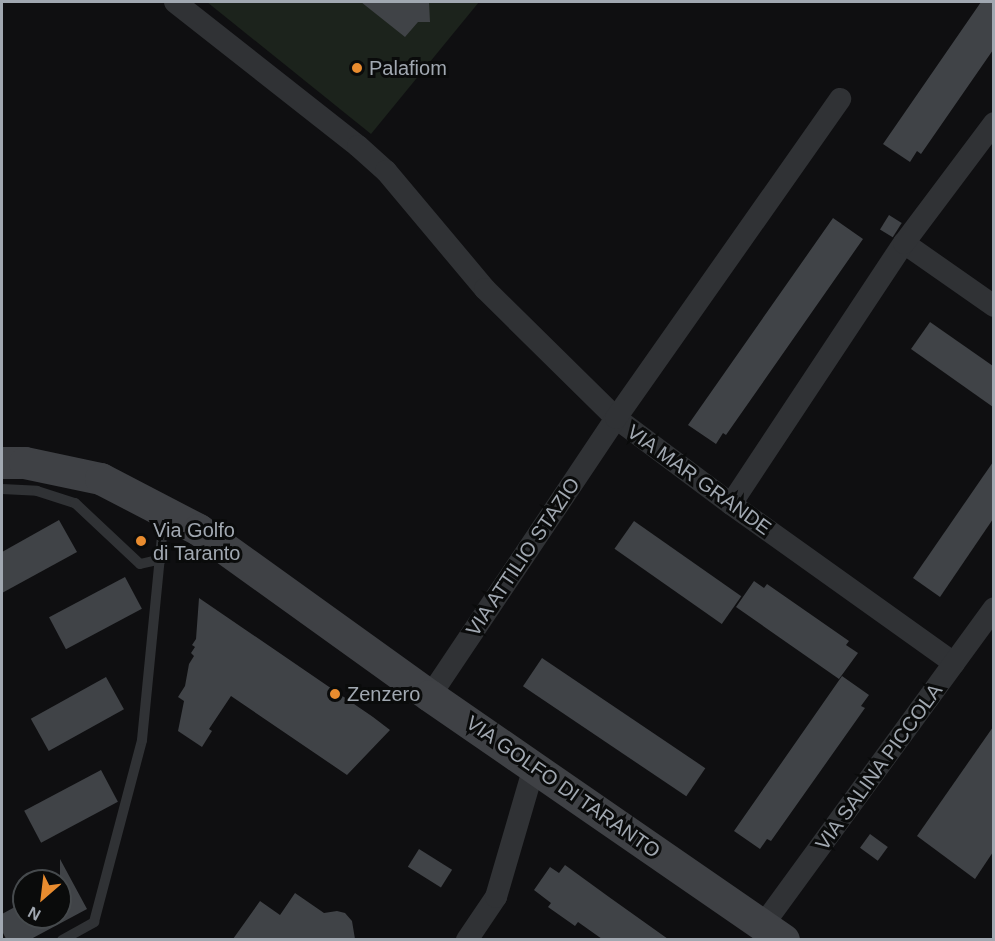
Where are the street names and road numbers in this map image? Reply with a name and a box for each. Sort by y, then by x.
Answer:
street label: VIA MAR GRANDE [622,419,776,541]
street label: VIA ATTILIO STAZIO [460,472,586,642]
street label: VIA SALINA PICCOLA [810,678,948,856]
street label: VIA GOLFO DI TARANTO [461,710,665,864]

